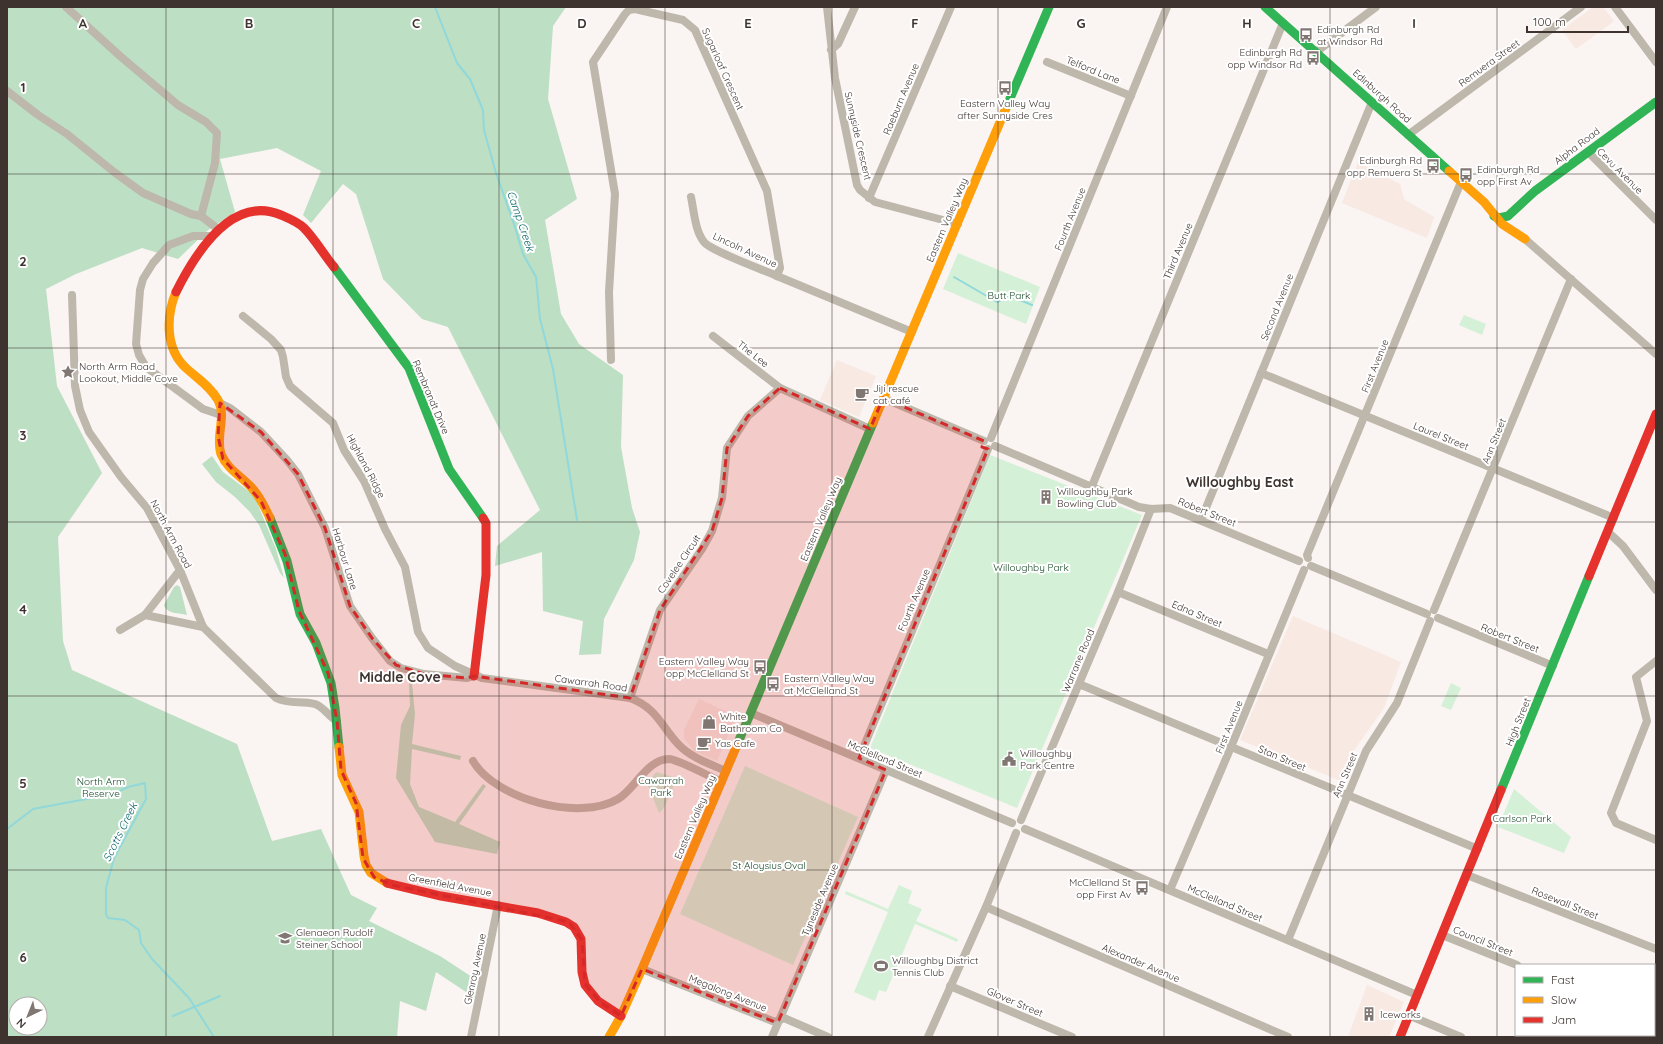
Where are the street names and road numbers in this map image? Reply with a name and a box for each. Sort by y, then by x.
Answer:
street label: Sugarloaf Crescent [699,26,747,113]
street label: Remuera Street [1456,36,1523,90]
street label: Telford Lane [1064,53,1122,87]
street label: Raeburn Avenue [880,61,922,137]
street label: Edinburgh Road [1350,66,1414,126]
street label: Sunnyside Crescent [842,91,875,182]
street label: Alpha Road [1551,125,1603,167]
street label: Cevu Avenue [1594,145,1646,197]
street label: Eastern Valley Way [923,176,971,264]
street label: Fourth Avenue [1051,185,1089,253]
street label: Third Avenue [1160,220,1196,281]
street label: Lincoln Avenue [711,229,780,271]
street label: Second Avenue [1258,271,1297,342]
street label: First Avenue [1358,337,1392,395]
street label: The Lee [735,338,772,371]
street label: Rembrandt Drive [410,358,453,436]
street label: Ann Street [1479,416,1509,466]
street label: Laurel Street [1411,419,1471,453]
street label: Highland Ridge [344,432,389,501]
street label: Eastern Valley Way [797,475,845,563]
street label: Robert Street [1176,494,1239,530]
street label: North Arm Road [147,497,195,571]
street label: Harbour Lane [329,526,361,592]
street label: Covelee Circuit [655,532,704,596]
street label: Fourth Avenue [895,566,933,633]
street label: Edna Street [1170,598,1225,631]
street label: Robert Street [1479,620,1542,656]
street label: Warrane Road [1059,627,1097,695]
street label: Cawarrah Road [554,671,628,695]
street label: High Street [1502,695,1534,748]
street label: First Avenue [1212,698,1246,756]
street label: McClelland Street [845,737,925,781]
street label: Stan Street [1256,742,1309,774]
street label: Ann Street [1330,750,1361,800]
street label: Eastern Valley Way [671,773,719,861]
street label: Tyneside Avenue [799,861,841,938]
street label: Greenfield Avenue [407,871,493,899]
street label: McClelland Street [1185,881,1265,925]
street label: Rosewall Street [1530,884,1601,923]
street label: Council Street [1451,923,1516,959]
street label: Glenroy Avenue [461,932,489,1006]
street label: Alexander Avenue [1100,941,1182,985]
street label: Megalong Avenue [687,971,769,1015]
street label: Glover Street [985,984,1046,1020]

